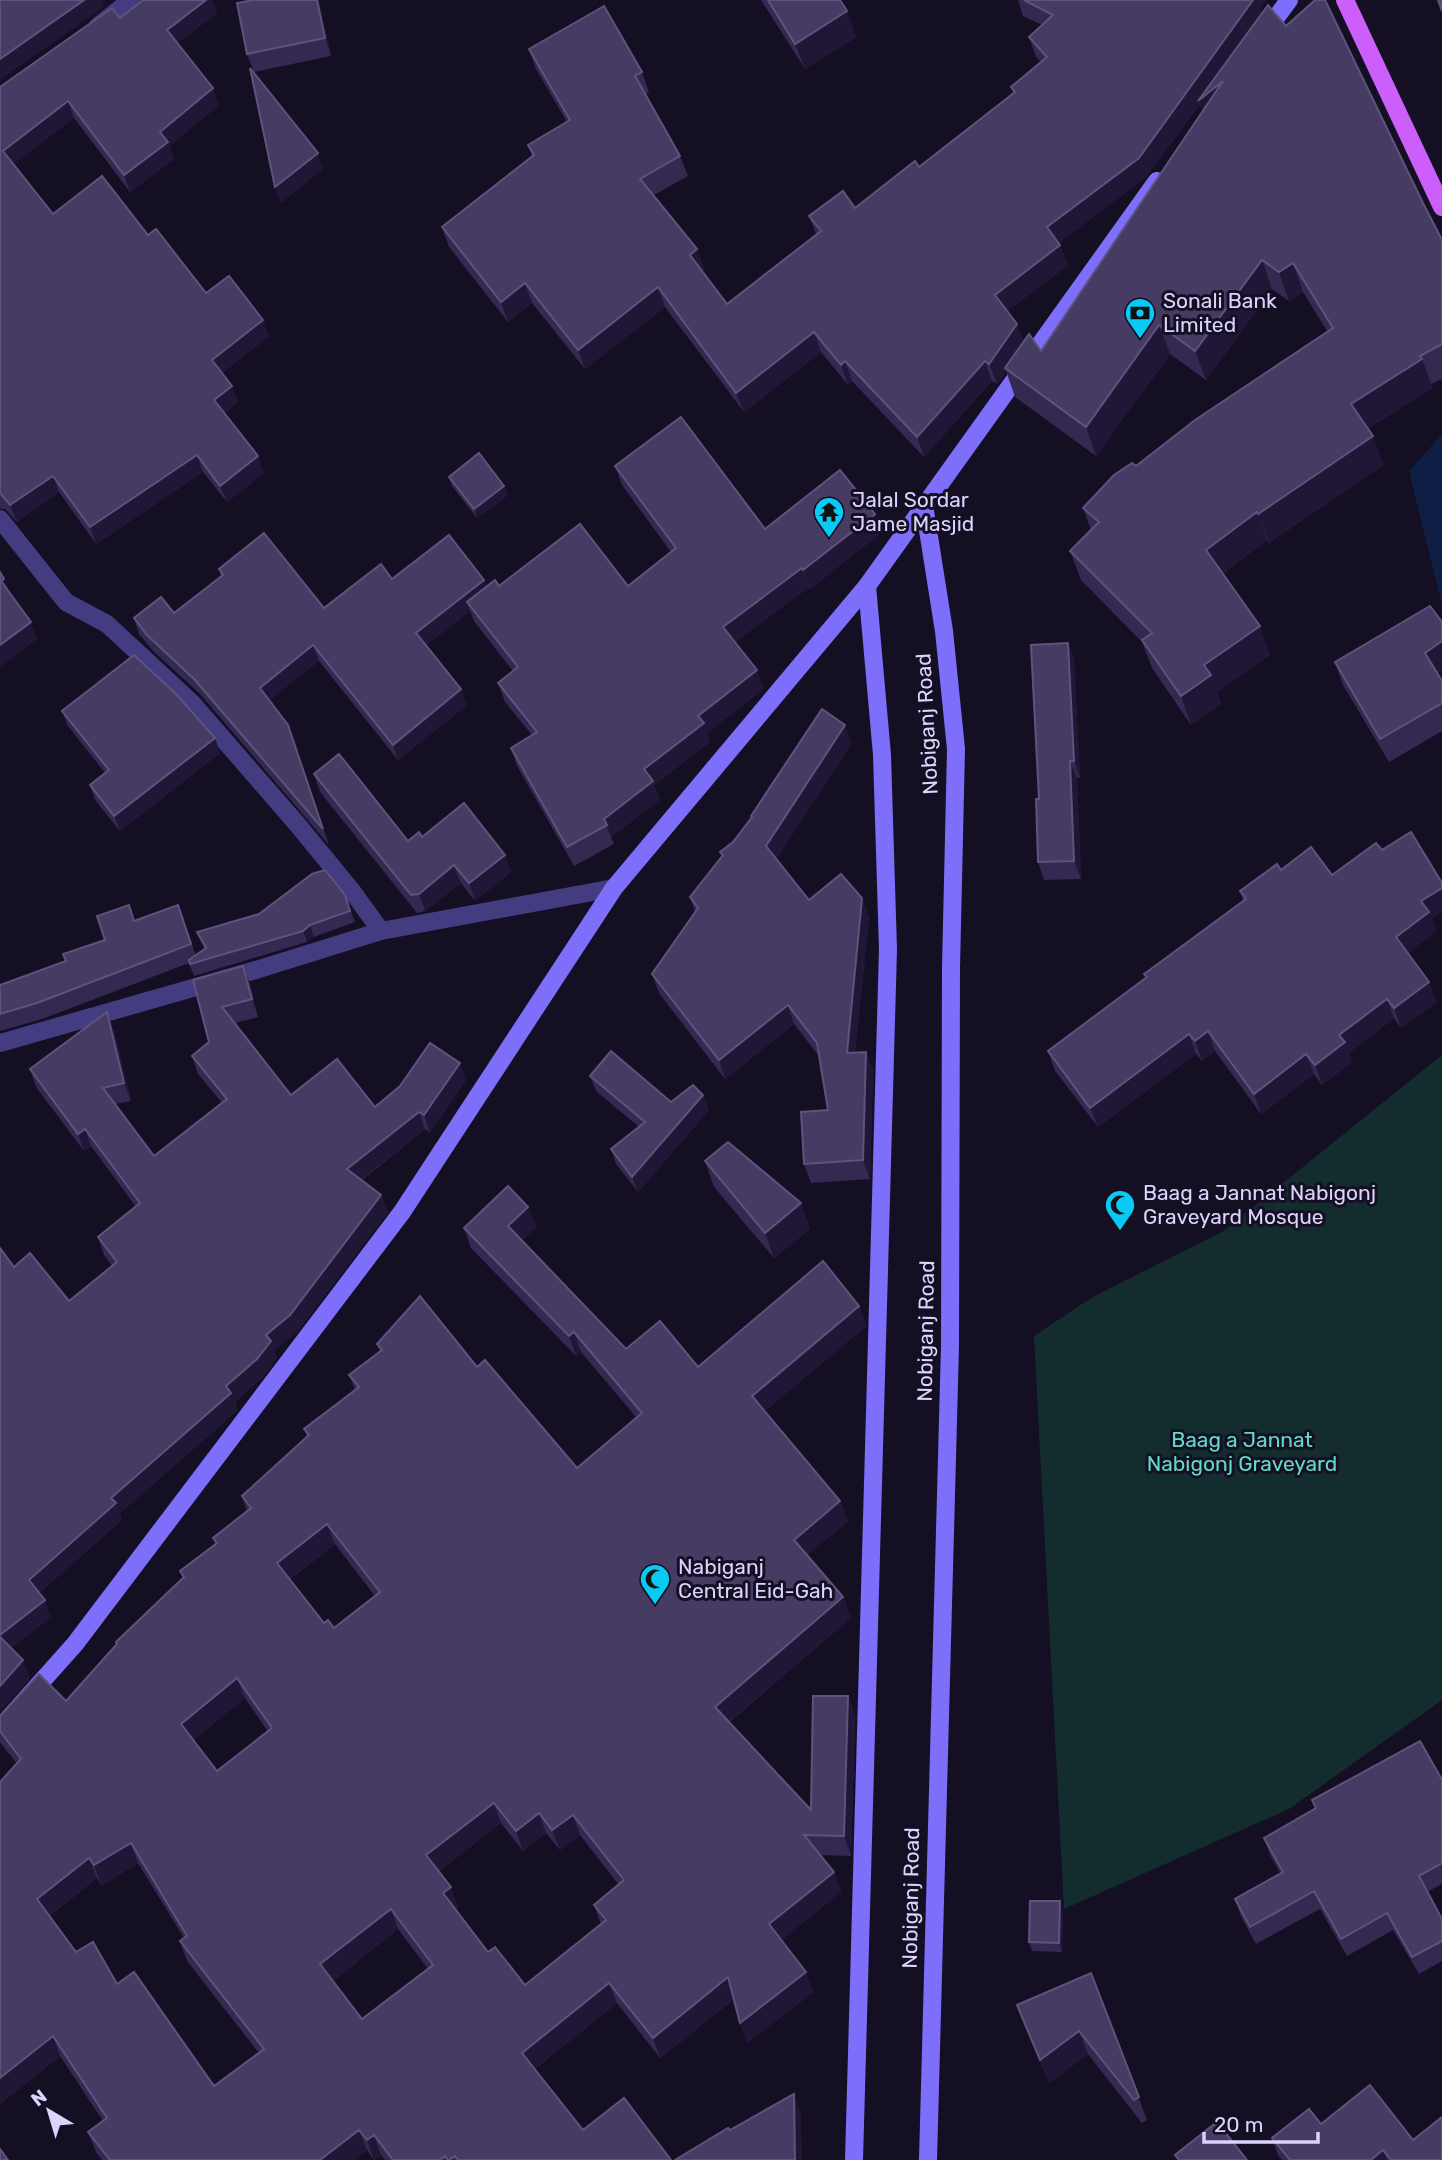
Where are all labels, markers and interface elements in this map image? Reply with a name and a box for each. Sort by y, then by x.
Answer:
place label: Sonali Bank Limited [1163,288,1277,337]
bank icon: Sonali Bank Limited [1123,296,1157,340]
place label: Jalal Sordar Jame Masjid [852,487,974,536]
temple icon: Jalal Sordar Jame Masjid [812,495,846,539]
street label: Nobiganj Road [910,653,943,795]
place label: Baag a Jannat Nabigonj Graveyard Mosque [1143,1180,1376,1229]
mosque icon: Baag a Jannat Nabigonj Graveyard Mosque [1103,1188,1137,1232]
street label: Nobiganj Road [912,1260,939,1402]
park label: Baag a Jannat Nabigonj Graveyard [1147,1427,1337,1476]
place label: Nabiganj Central Eid-Gah [678,1554,833,1603]
mosque icon: Nabiganj Central Eid-Gah [638,1562,672,1606]
street label: Nobiganj Road [897,1827,924,1969]
north arrow [14,2076,84,2146]
text: N [26,2085,51,2111]
scale bar [1204,2100,1318,2144]
text: 20 m [1214,2112,1263,2137]

